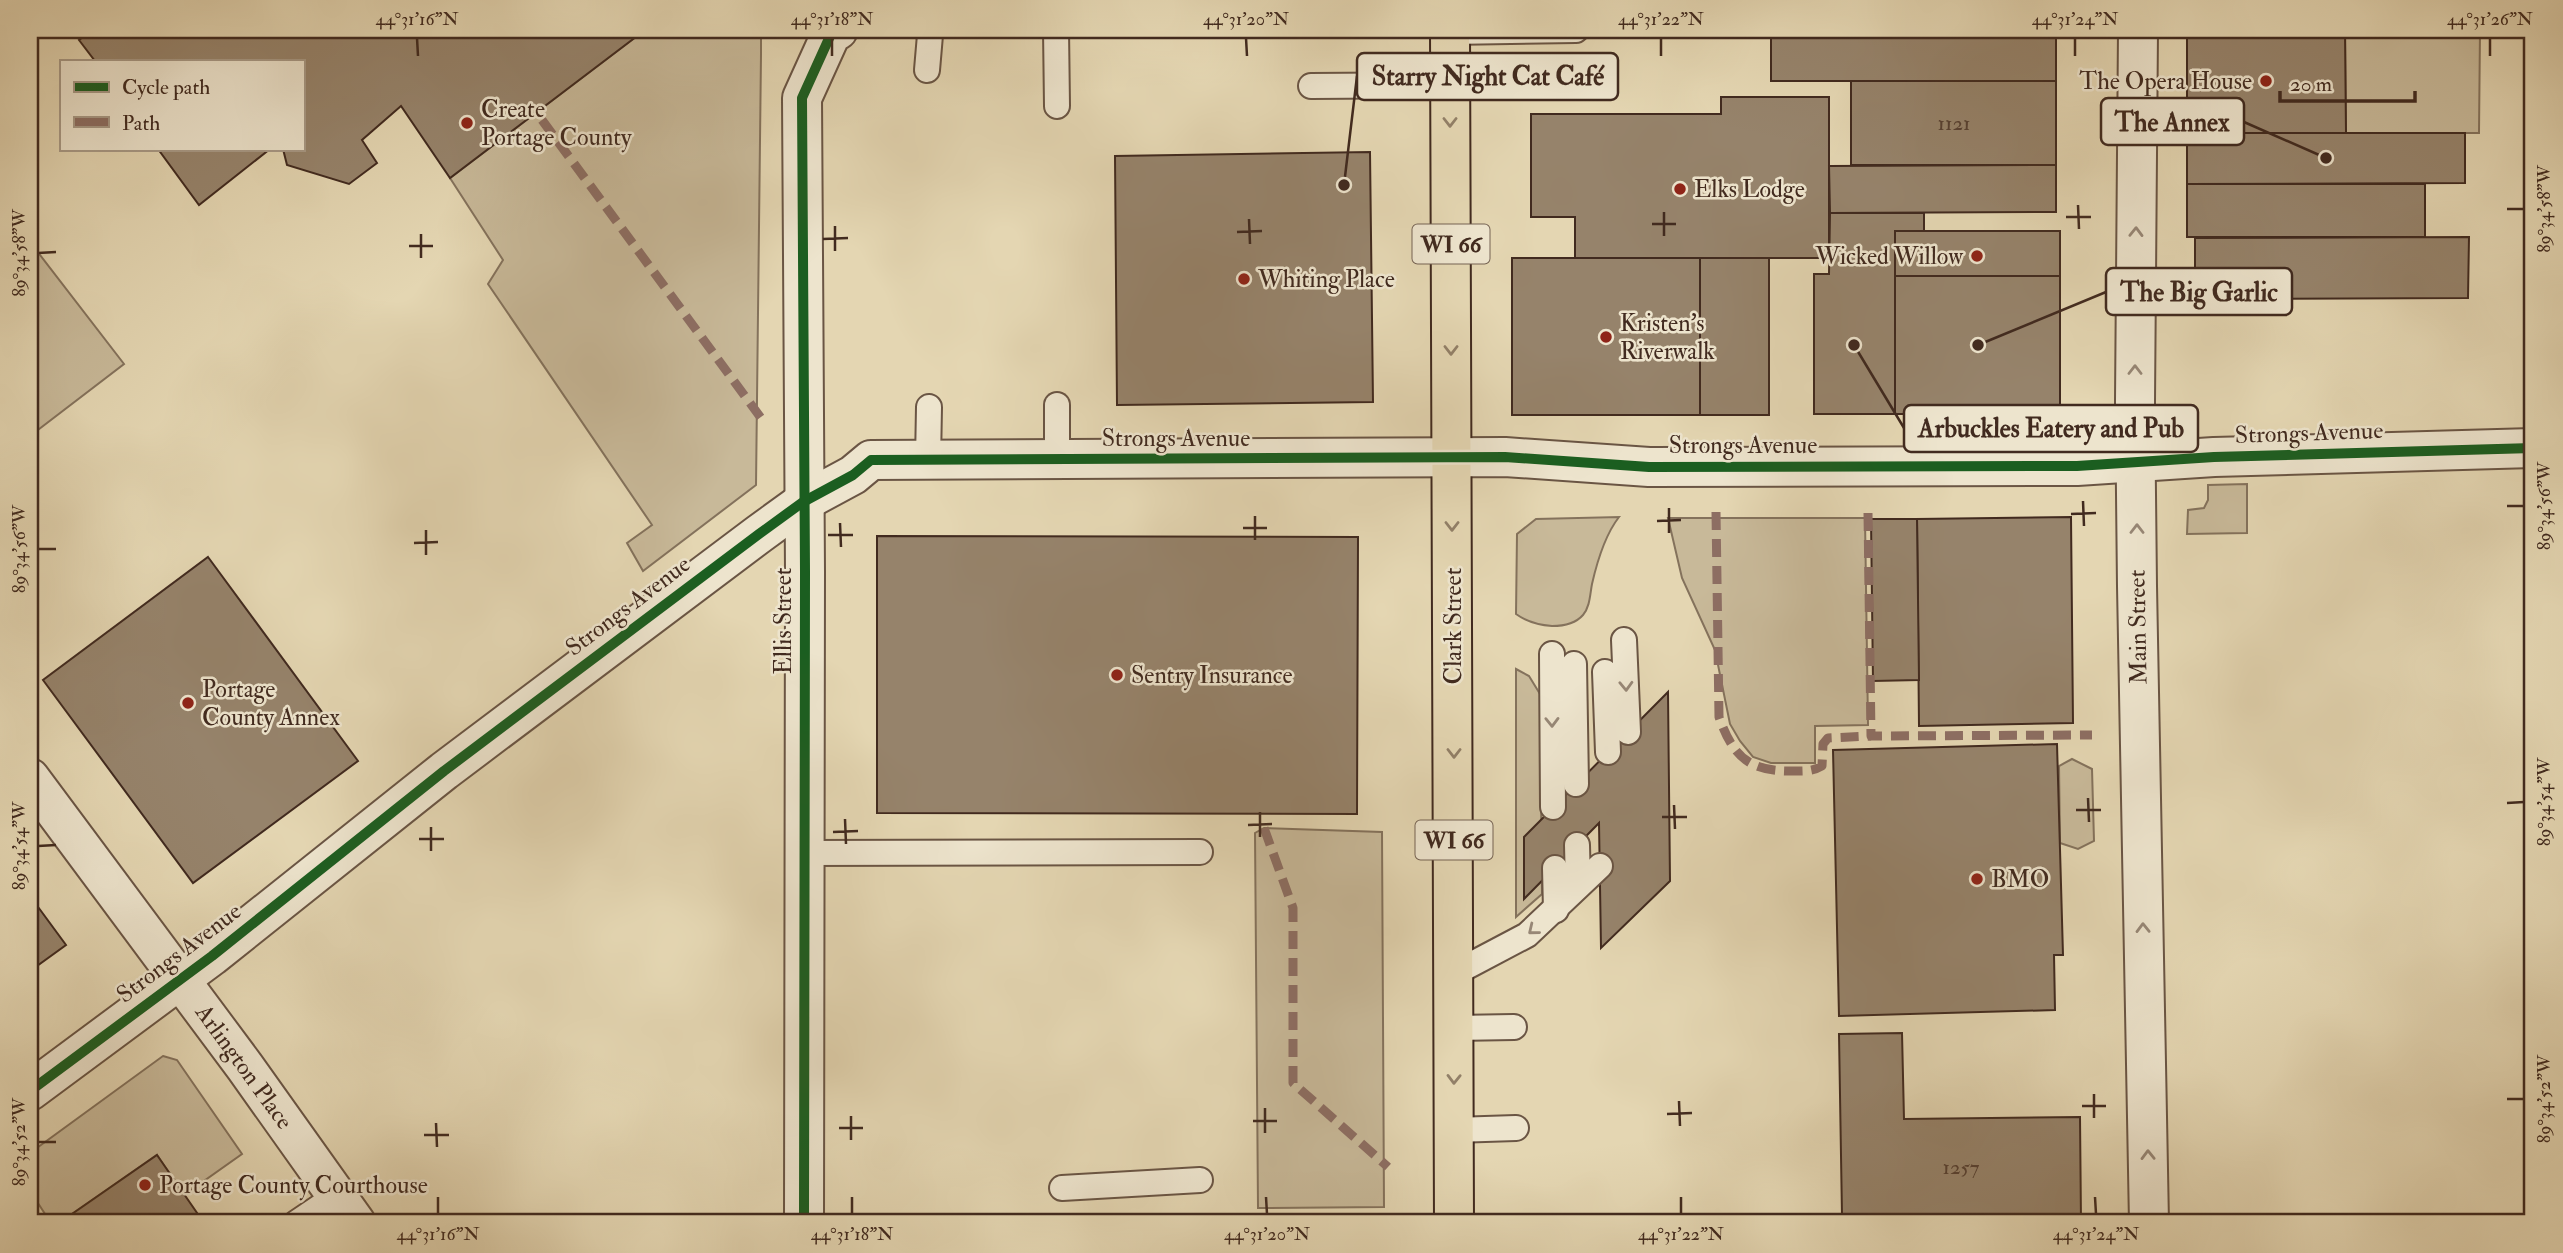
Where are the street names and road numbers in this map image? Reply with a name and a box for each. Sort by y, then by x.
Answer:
road number: WI 66 [1412,224,1490,264]
street label: Strongs Avenue [2234,415,2384,451]
street label: Strongs Avenue [1102,423,1250,454]
street label: Strongs Avenue [1669,430,1817,461]
street label: Strongs Avenue [559,549,697,663]
street label: Ellis Street [768,567,799,675]
street label: Clark Street [1438,567,1469,684]
street label: Main Street [2121,569,2154,685]
road number: WI 66 [1416,820,1492,860]
street label: Strongs Avenue [110,896,248,1010]
street label: Arlington Place [188,998,300,1136]

